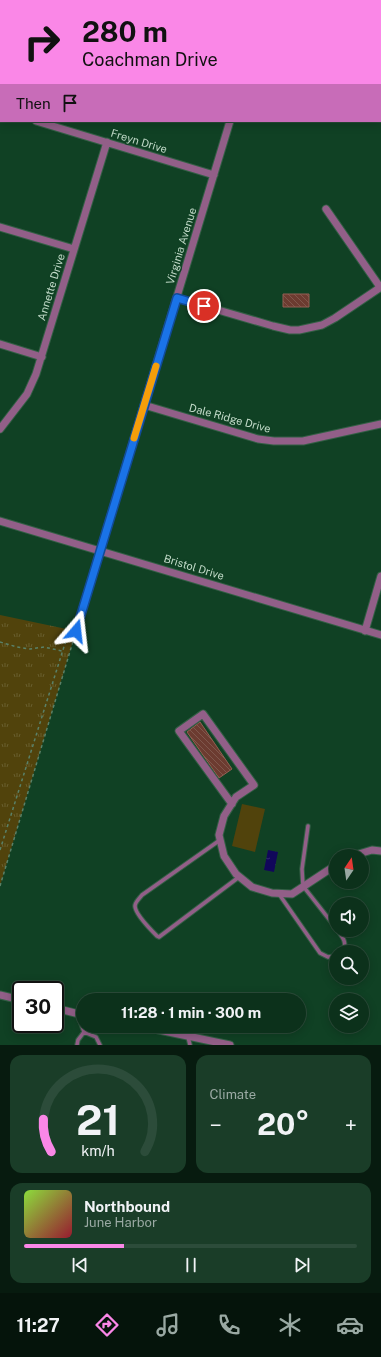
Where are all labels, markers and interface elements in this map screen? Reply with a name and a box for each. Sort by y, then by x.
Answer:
text: 280 m [82,15,168,48]
icon: right [16,16,68,68]
text: Coachman Drive [82,49,218,70]
icon: arrive [59,92,81,114]
text: Then [16,95,51,112]
street label: Freyn Drive [109,127,169,155]
street label: Virginia Avenue [164,206,198,286]
street label: Annette Drive [35,252,67,322]
pin [187,289,221,323]
icon: arrive [193,295,215,317]
street label: Dale Ridge Drive [188,401,272,435]
street label: Bristol Drive [162,552,226,582]
position arrow [55,610,97,652]
north arrow [329,849,369,889]
map controls [329,849,369,1033]
button: sound [329,897,369,937]
button: search [329,945,369,985]
speed limit sign: 30 [12,981,64,1033]
button: layers [329,993,369,1033]
text: 11:28 · 1 min · 300 m [121,1004,261,1021]
text: Climate [210,1087,256,1102]
text: 21 [76,1095,120,1144]
text: 20° [257,1106,310,1142]
text: − [210,1112,222,1138]
text: + [345,1112,357,1138]
text: km/h [81,1142,115,1159]
text: Northbound [84,1198,170,1215]
text: June Harbor [84,1215,157,1230]
icon: previous [69,1254,91,1276]
icon: pause [180,1254,202,1276]
icon: next [291,1254,313,1276]
icon: directions [93,1311,121,1339]
icon: music [154,1311,182,1339]
icon: phone [215,1311,243,1339]
icon: climate [276,1311,304,1339]
icon: car [336,1311,364,1339]
text: 11:27 [16,1315,60,1336]

